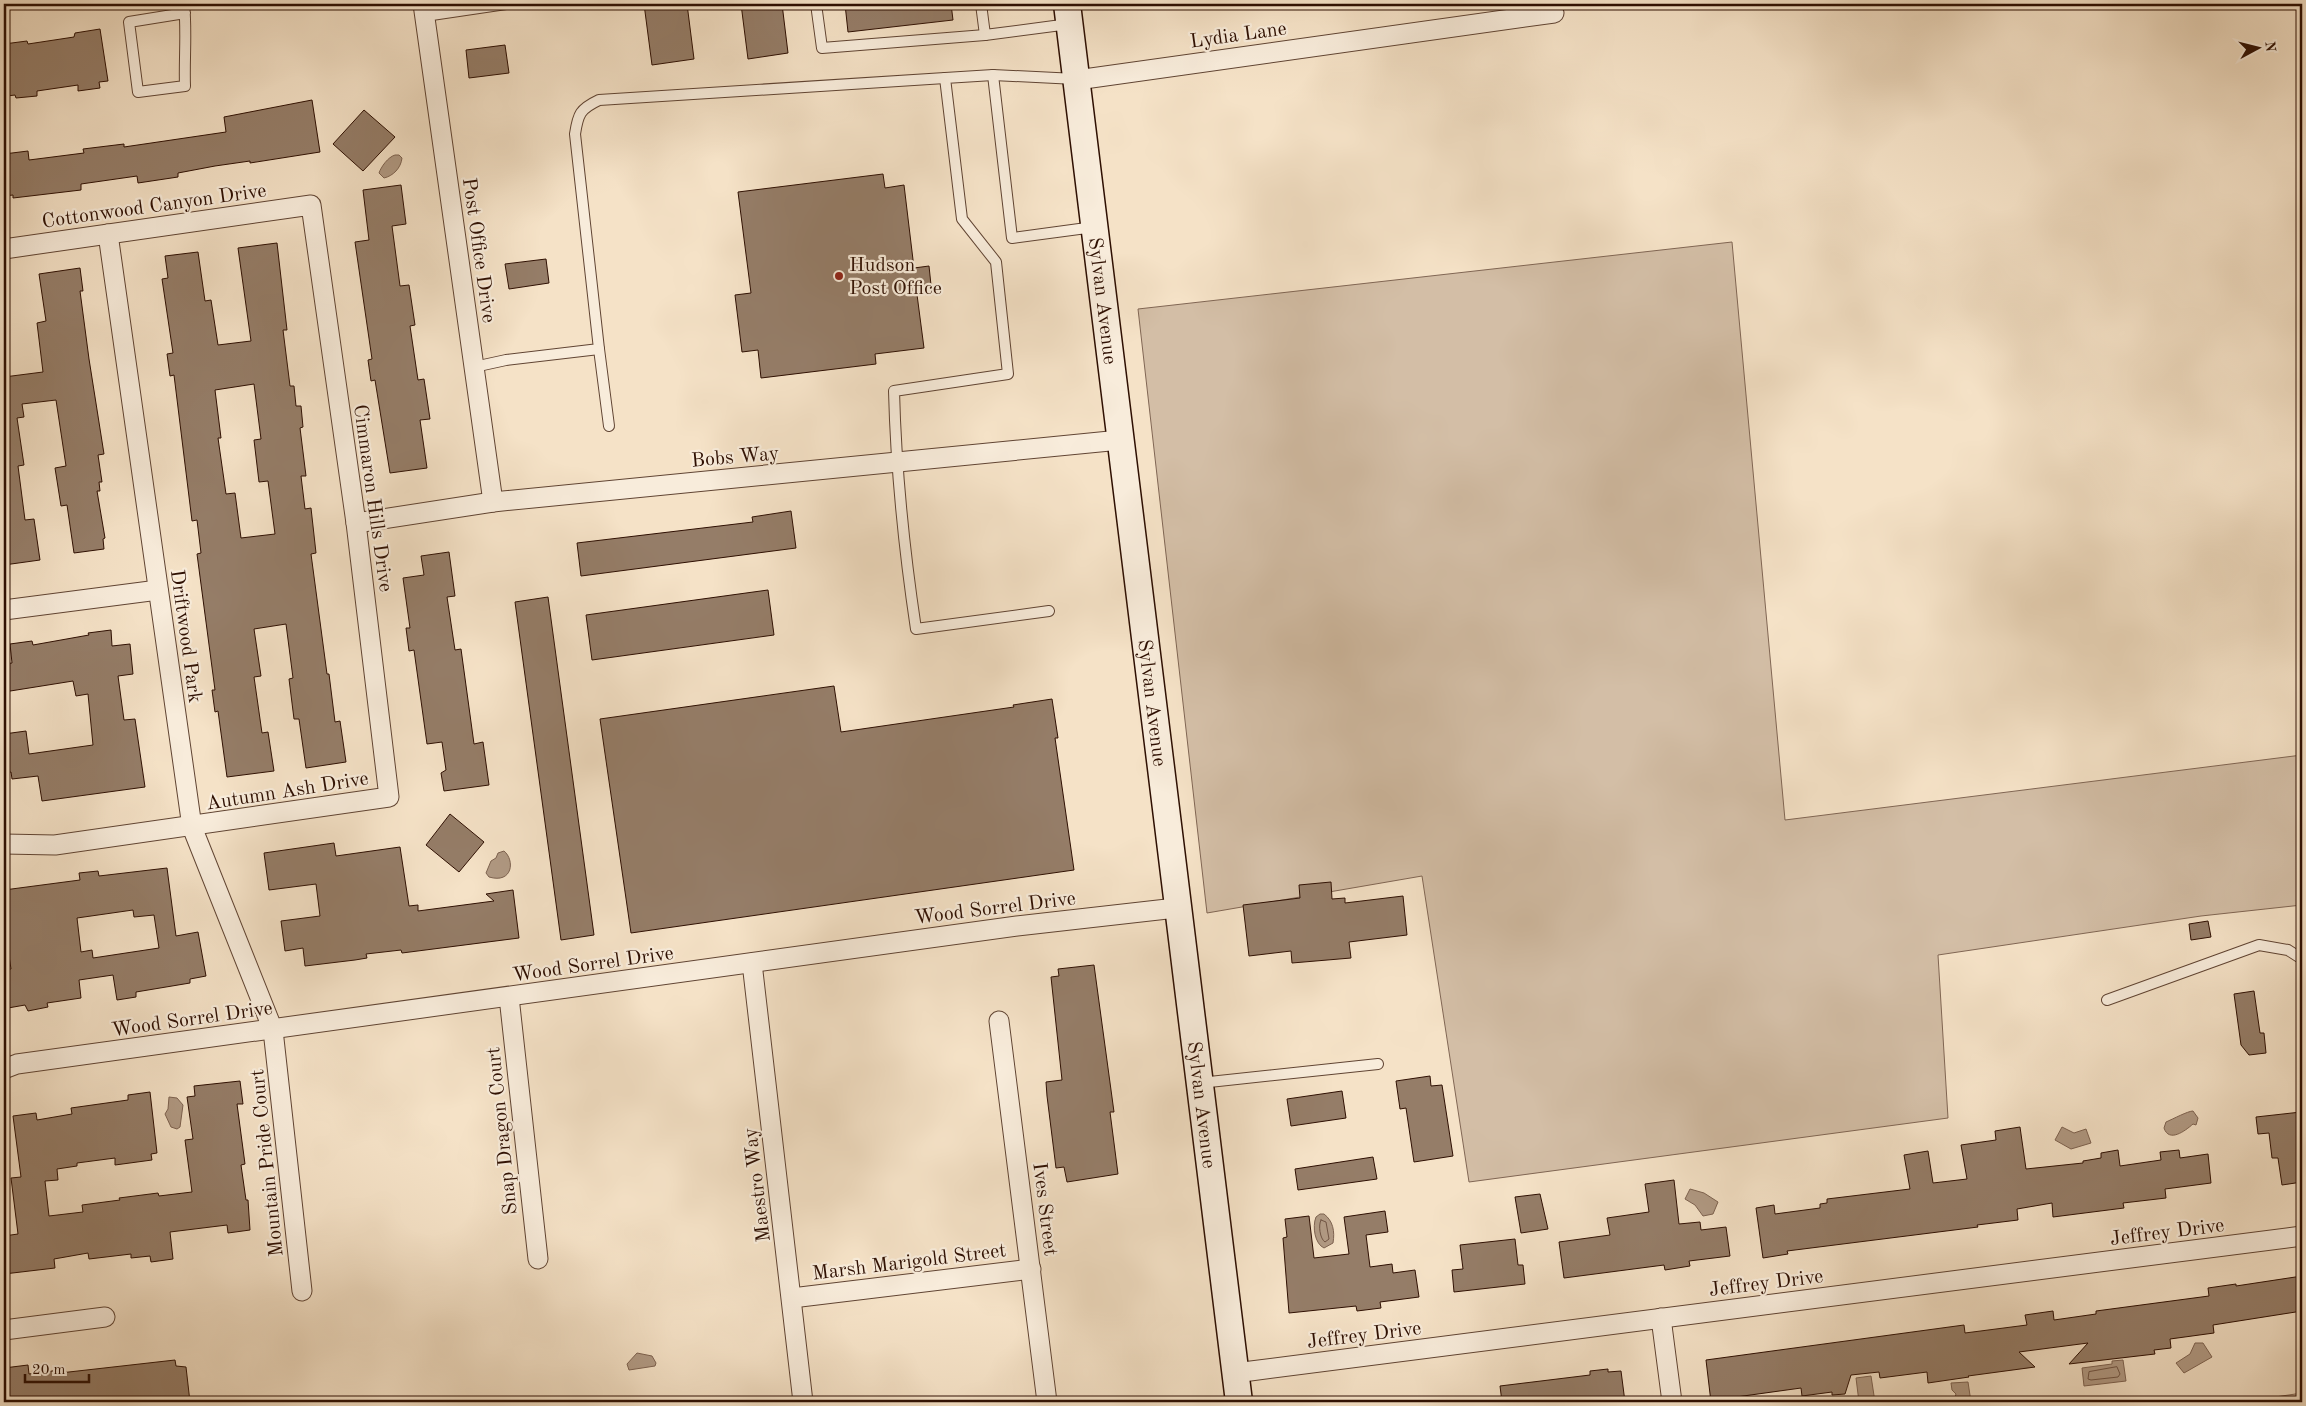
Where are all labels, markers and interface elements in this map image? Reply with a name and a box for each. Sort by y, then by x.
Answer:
street label: Lydia Lane [1189,19,1288,53]
north arrow [2234,22,2284,72]
text: N [2262,40,2278,53]
street label: Post Office Drive [458,176,498,324]
street label: Cottonwood Canyon Drive [41,181,268,233]
street label: Sylvan Avenue [1084,236,1119,366]
place label: Hudson Post Office [849,256,942,299]
marker: Hudson Post Office [833,270,845,282]
street label: Cimmaron Hills Drive [349,403,395,593]
street label: Bobs Way [690,444,780,472]
street label: Driftwood Park [166,568,204,704]
street label: Sylvan Avenue [1133,638,1169,768]
street label: Autumn Ash Drive [205,769,370,815]
street label: Wood Sorrel Drive [913,889,1077,929]
street label: Wood Sorrel Drive [512,944,675,986]
street label: Wood Sorrel Drive [111,999,274,1041]
street label: Sylvan Avenue [1183,1040,1218,1170]
street label: Snap Dragon Court [484,1046,522,1216]
street label: Mountain Pride Court [248,1068,288,1258]
street label: Maestro Way [741,1126,775,1243]
street label: Ives Street [1028,1161,1060,1257]
street label: Jeffrey Drive [2109,1216,2225,1250]
street label: Marsh Marigold Street [811,1241,1007,1285]
street label: Jeffrey Drive [1708,1267,1824,1301]
street label: Jeffrey Drive [1306,1319,1422,1353]
scale bar [25,1351,89,1383]
text: 20 m [32,1363,66,1378]

